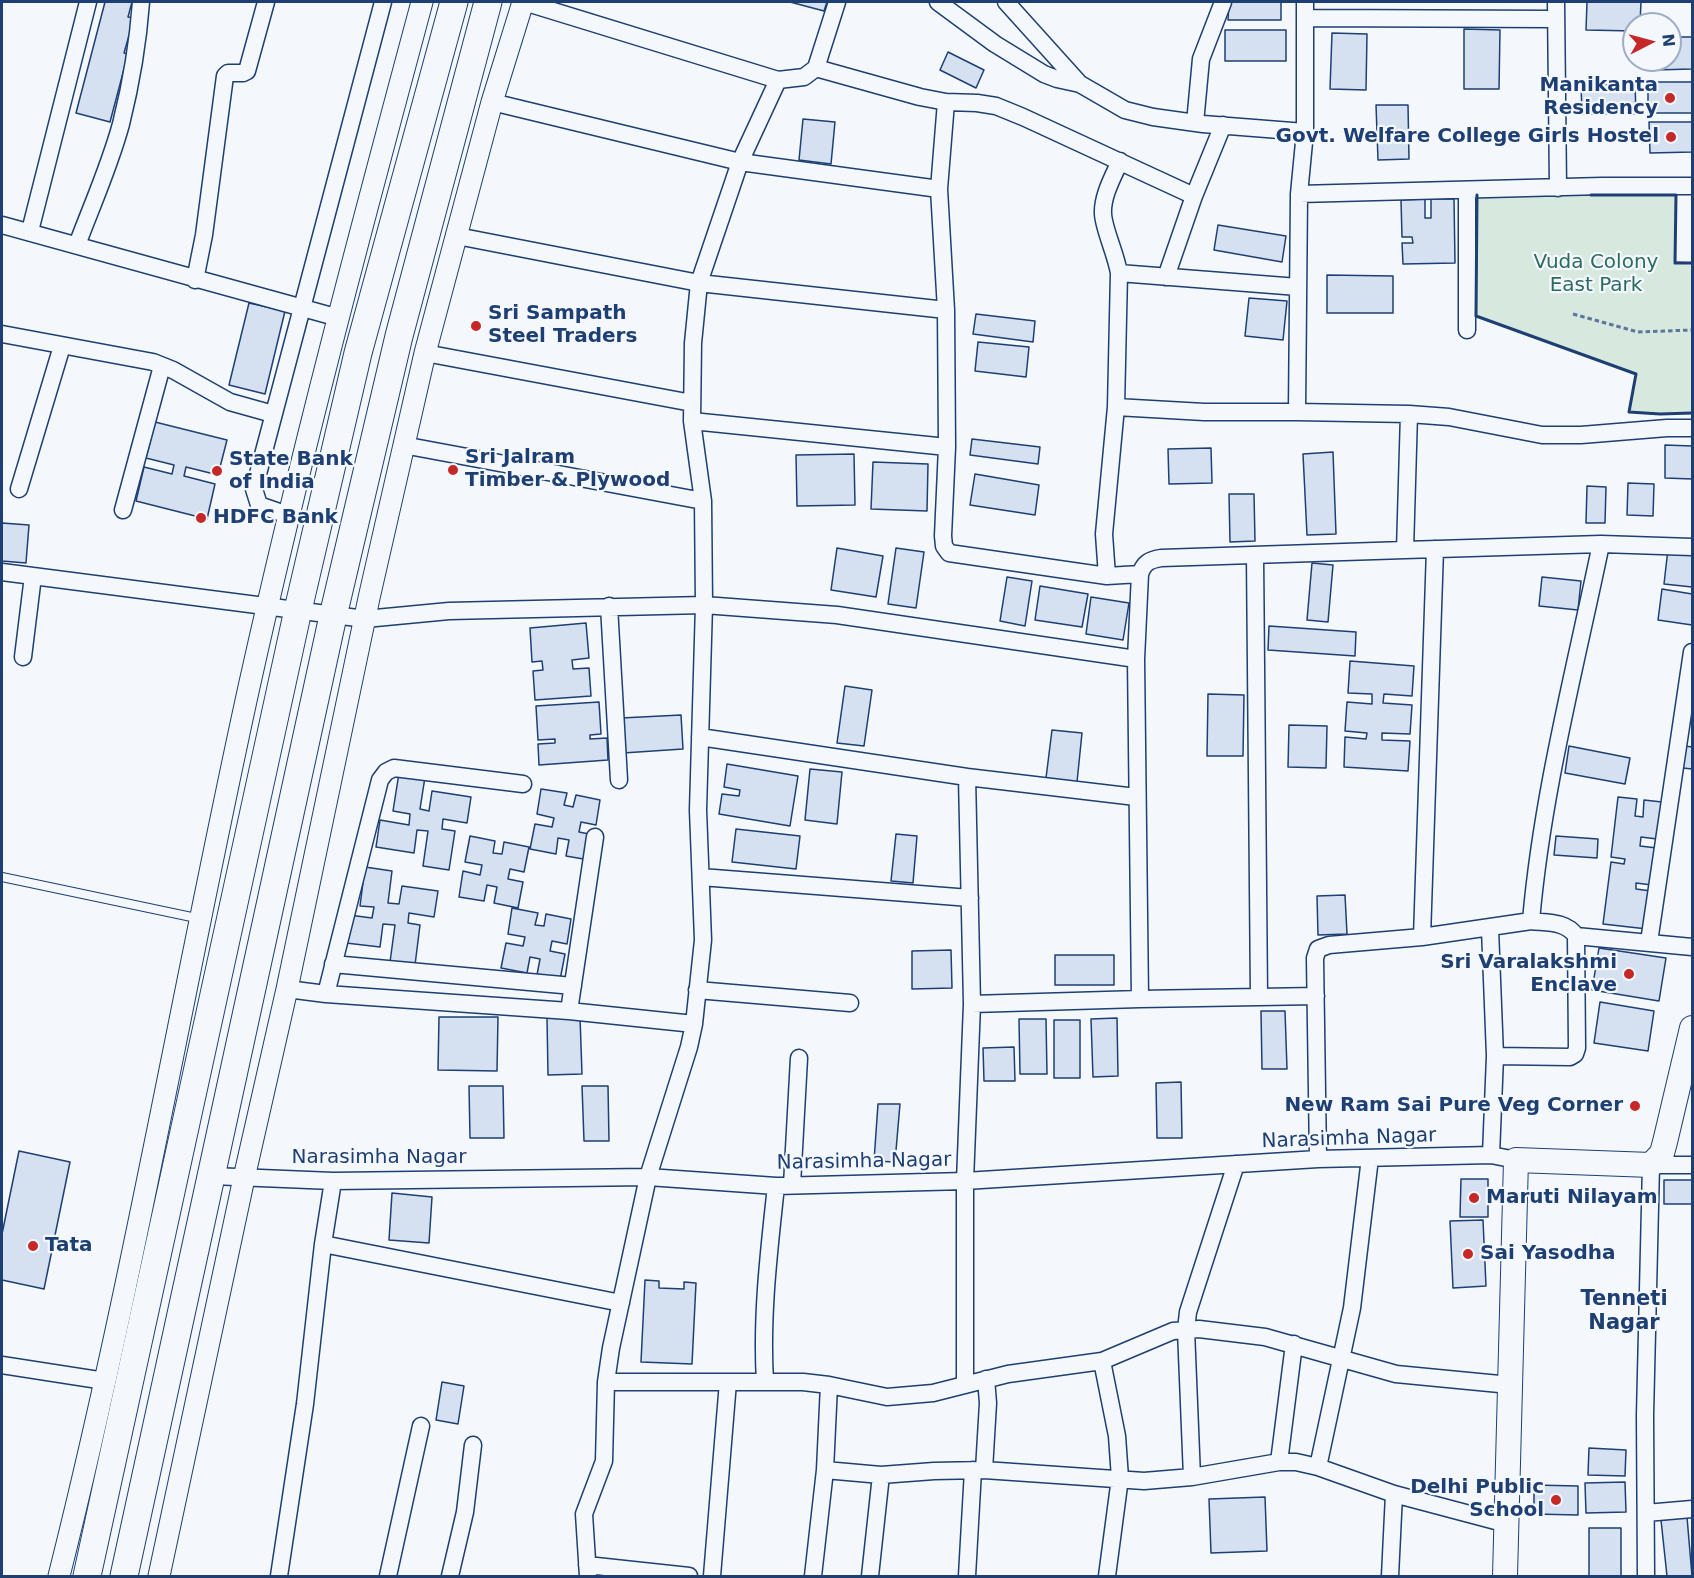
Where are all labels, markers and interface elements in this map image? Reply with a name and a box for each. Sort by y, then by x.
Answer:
north arrow [1622,12,1682,72]
text: N [1658,33,1679,48]
place label: Manikanta Residency [1539,74,1658,121]
marker: Manikanta Residency [1663,91,1677,105]
place label: Govt. Welfare College Girls Hostel [1276,125,1659,149]
marker: Govt. Welfare College Girls Hostel [1664,130,1678,144]
park label: Vuda Colony East Park [1534,251,1658,298]
place label: Sri Sampath Steel Traders [488,302,637,349]
marker: Sri Sampath Steel Traders [469,319,483,333]
place label: Sri Jalram Timber & Plywood [465,446,670,493]
place label: State Bank of India [229,448,353,495]
marker: Sri Jalram Timber & Plywood [446,463,460,477]
marker: State Bank of India [210,464,224,478]
place label: HDFC Bank [213,506,338,530]
marker: HDFC Bank [194,511,208,525]
place label: Sri Varalakshmi Enclave [1440,951,1617,998]
marker: Sri Varalakshmi Enclave [1622,967,1636,981]
place label: New Ram Sai Pure Veg Corner [1284,1094,1623,1118]
marker: New Ram Sai Pure Veg Corner [1628,1099,1642,1113]
street label: Narasimha Nagar [1261,1124,1437,1154]
street label: Narasimha Nagar [292,1146,466,1170]
street label: Narasimha Nagar [776,1148,952,1176]
place label: Maruti Nilayam [1486,1186,1658,1210]
marker: Maruti Nilayam [1467,1191,1481,1205]
place label: Tata [45,1234,93,1258]
marker: Tata [26,1239,40,1253]
place label: Sai Yasodha [1480,1242,1616,1266]
marker: Sai Yasodha [1461,1247,1475,1261]
district label: Tenneti Nagar [1580,1287,1668,1337]
place label: Delhi Public School [1410,1476,1544,1523]
marker: Delhi Public School [1549,1493,1563,1507]

